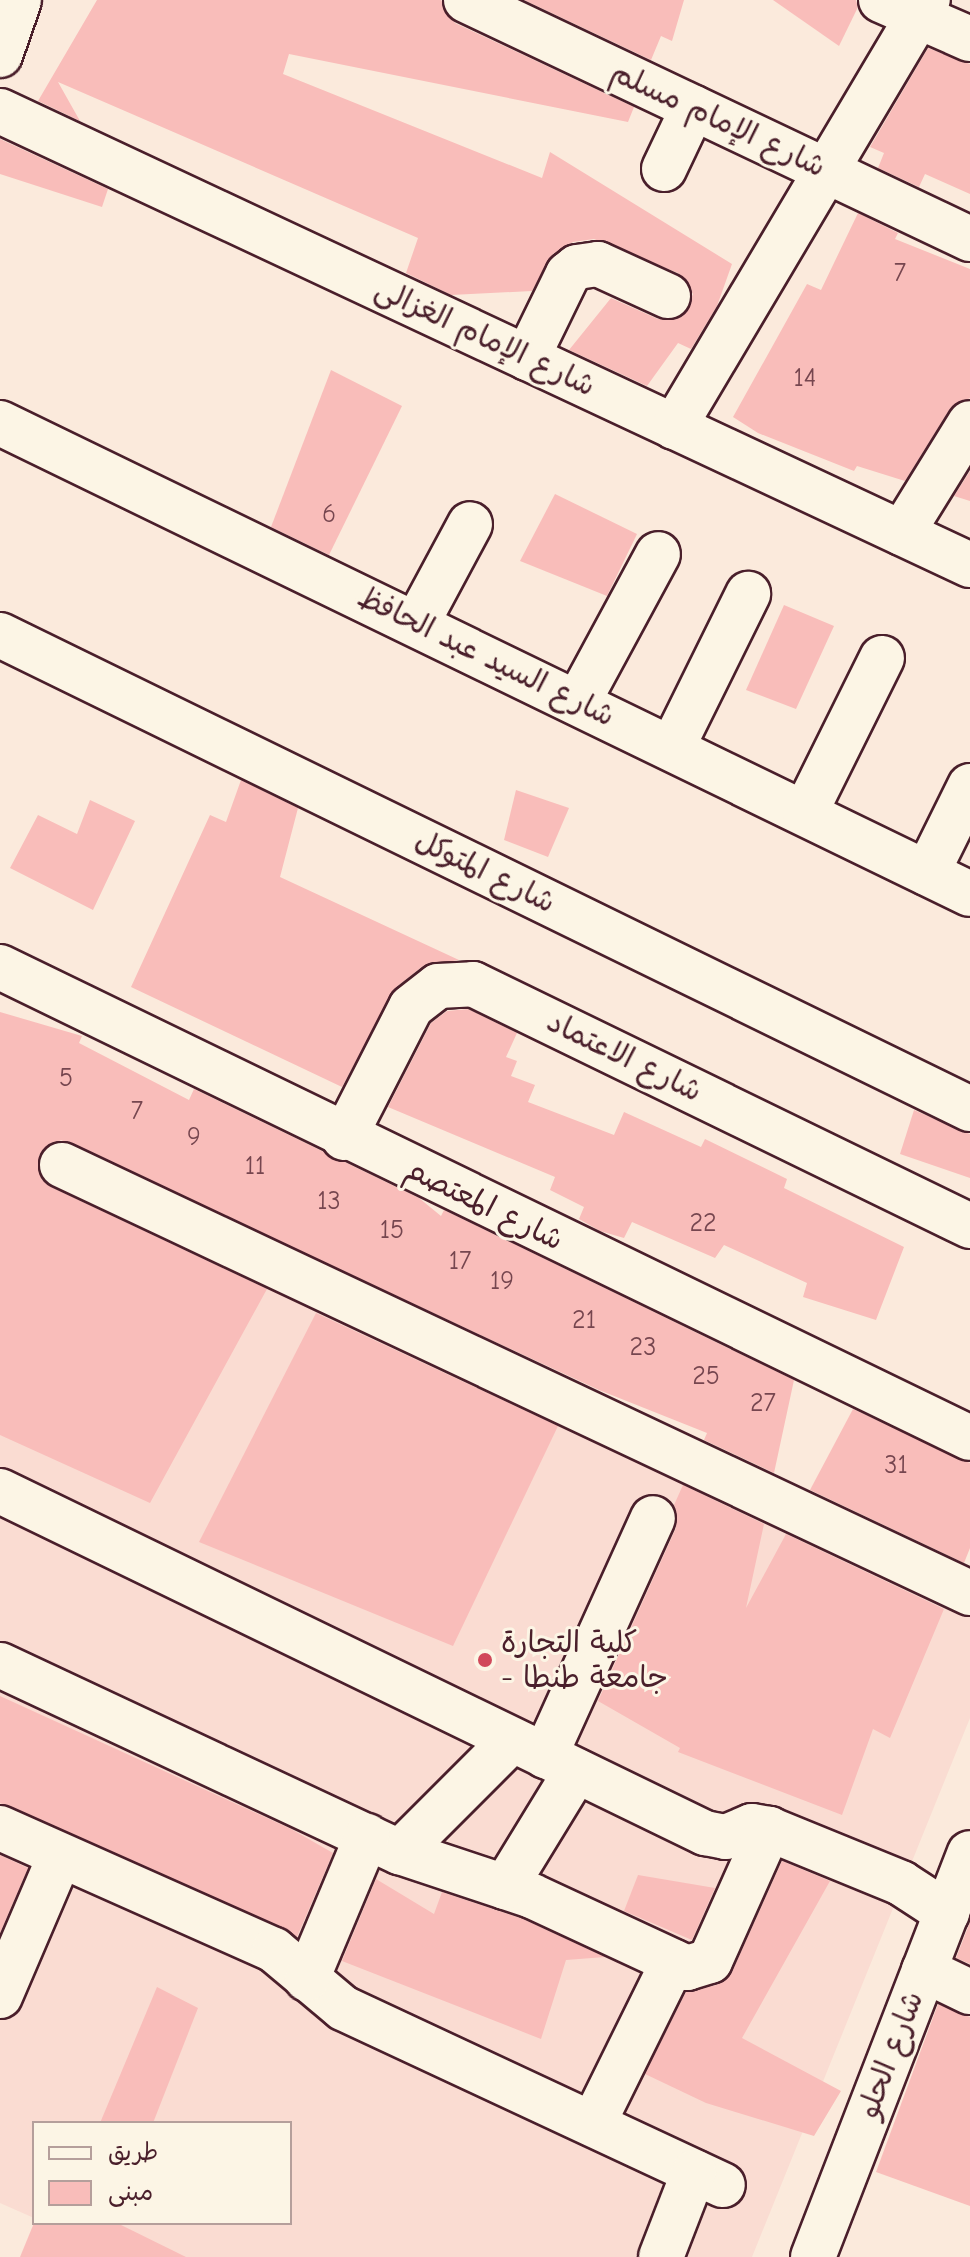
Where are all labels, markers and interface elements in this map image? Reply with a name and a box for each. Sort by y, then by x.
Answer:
street label: شارع الإمام مسلم [605,54,831,186]
house number: 7 [894,258,906,290]
street label: شارع الإمام الغزالى [369,271,601,405]
house number: 14 [794,363,816,395]
house number: 6 [322,499,336,531]
street label: شارع السيد عبد الحافظ [352,579,620,735]
street label: شارع المتوكل [409,823,561,921]
street label: شارع الاعتماد [541,1004,707,1110]
house number: 5 [59,1063,73,1095]
house number: 7 [131,1096,143,1128]
house number: 9 [187,1122,201,1154]
house number: 11 [245,1151,265,1183]
street label: شارع المعتصم [399,1151,569,1259]
house number: 13 [317,1186,341,1218]
house number: 22 [689,1208,717,1240]
house number: 15 [380,1215,404,1247]
house number: 17 [449,1246,471,1278]
house number: 19 [490,1266,514,1298]
house number: 21 [572,1305,596,1337]
house number: 23 [630,1332,656,1364]
house number: 25 [692,1361,720,1393]
house number: 27 [750,1388,776,1420]
house number: 31 [884,1450,908,1482]
place label: كلية التجارة - جامعة طنطا [501,1625,668,1696]
marker: كلية التجارة - جامعة طنطا [476,1651,494,1669]
street label: شارع الحلو [850,1986,932,2124]
legend [32,2121,292,2225]
text: طريق [108,2138,158,2166]
text: مبنى [108,2178,153,2206]

